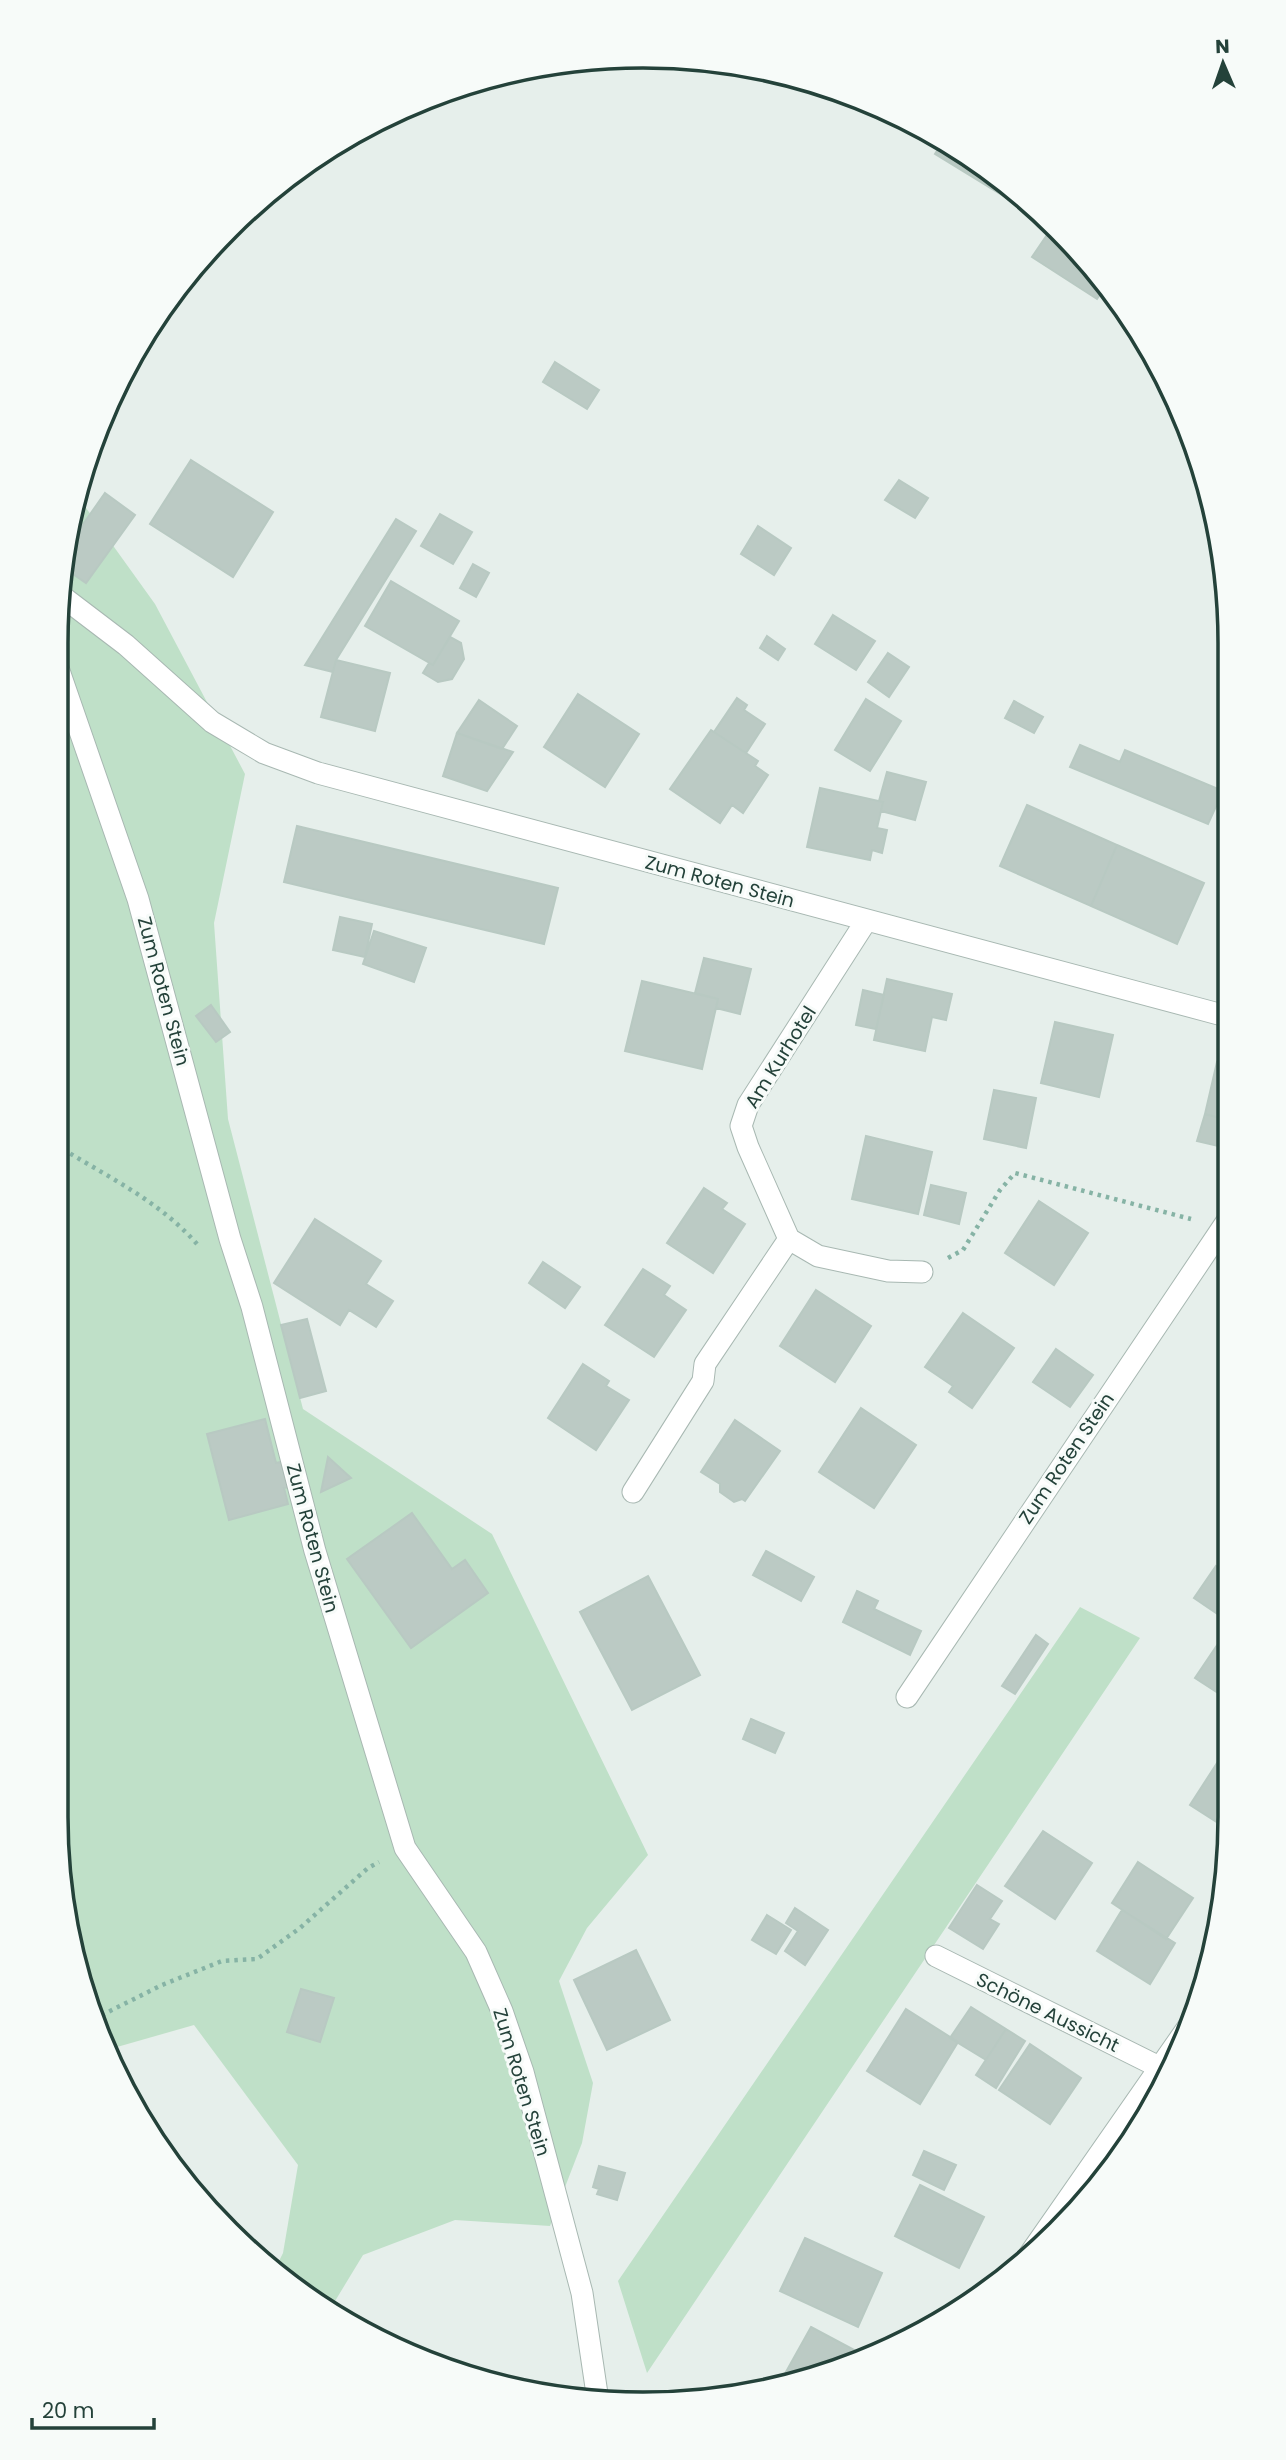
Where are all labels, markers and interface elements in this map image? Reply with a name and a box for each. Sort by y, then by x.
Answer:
north arrow [1188,28,1258,98]
text: N [1215,33,1230,60]
street label: Zum Roten Stein [642,849,797,914]
street label: Zum Roten Stein [131,914,196,1069]
street label: Am Kurhotel [738,1001,823,1114]
street label: Zum Roten Stein [1012,1387,1121,1529]
street label: Zum Roten Stein [280,1461,345,1616]
street label: Schöne Aussicht [972,1966,1124,2059]
street label: Zum Roten Stein [486,2005,557,2159]
scale bar [32,2386,154,2430]
text: 20 m [42,2396,95,2425]

